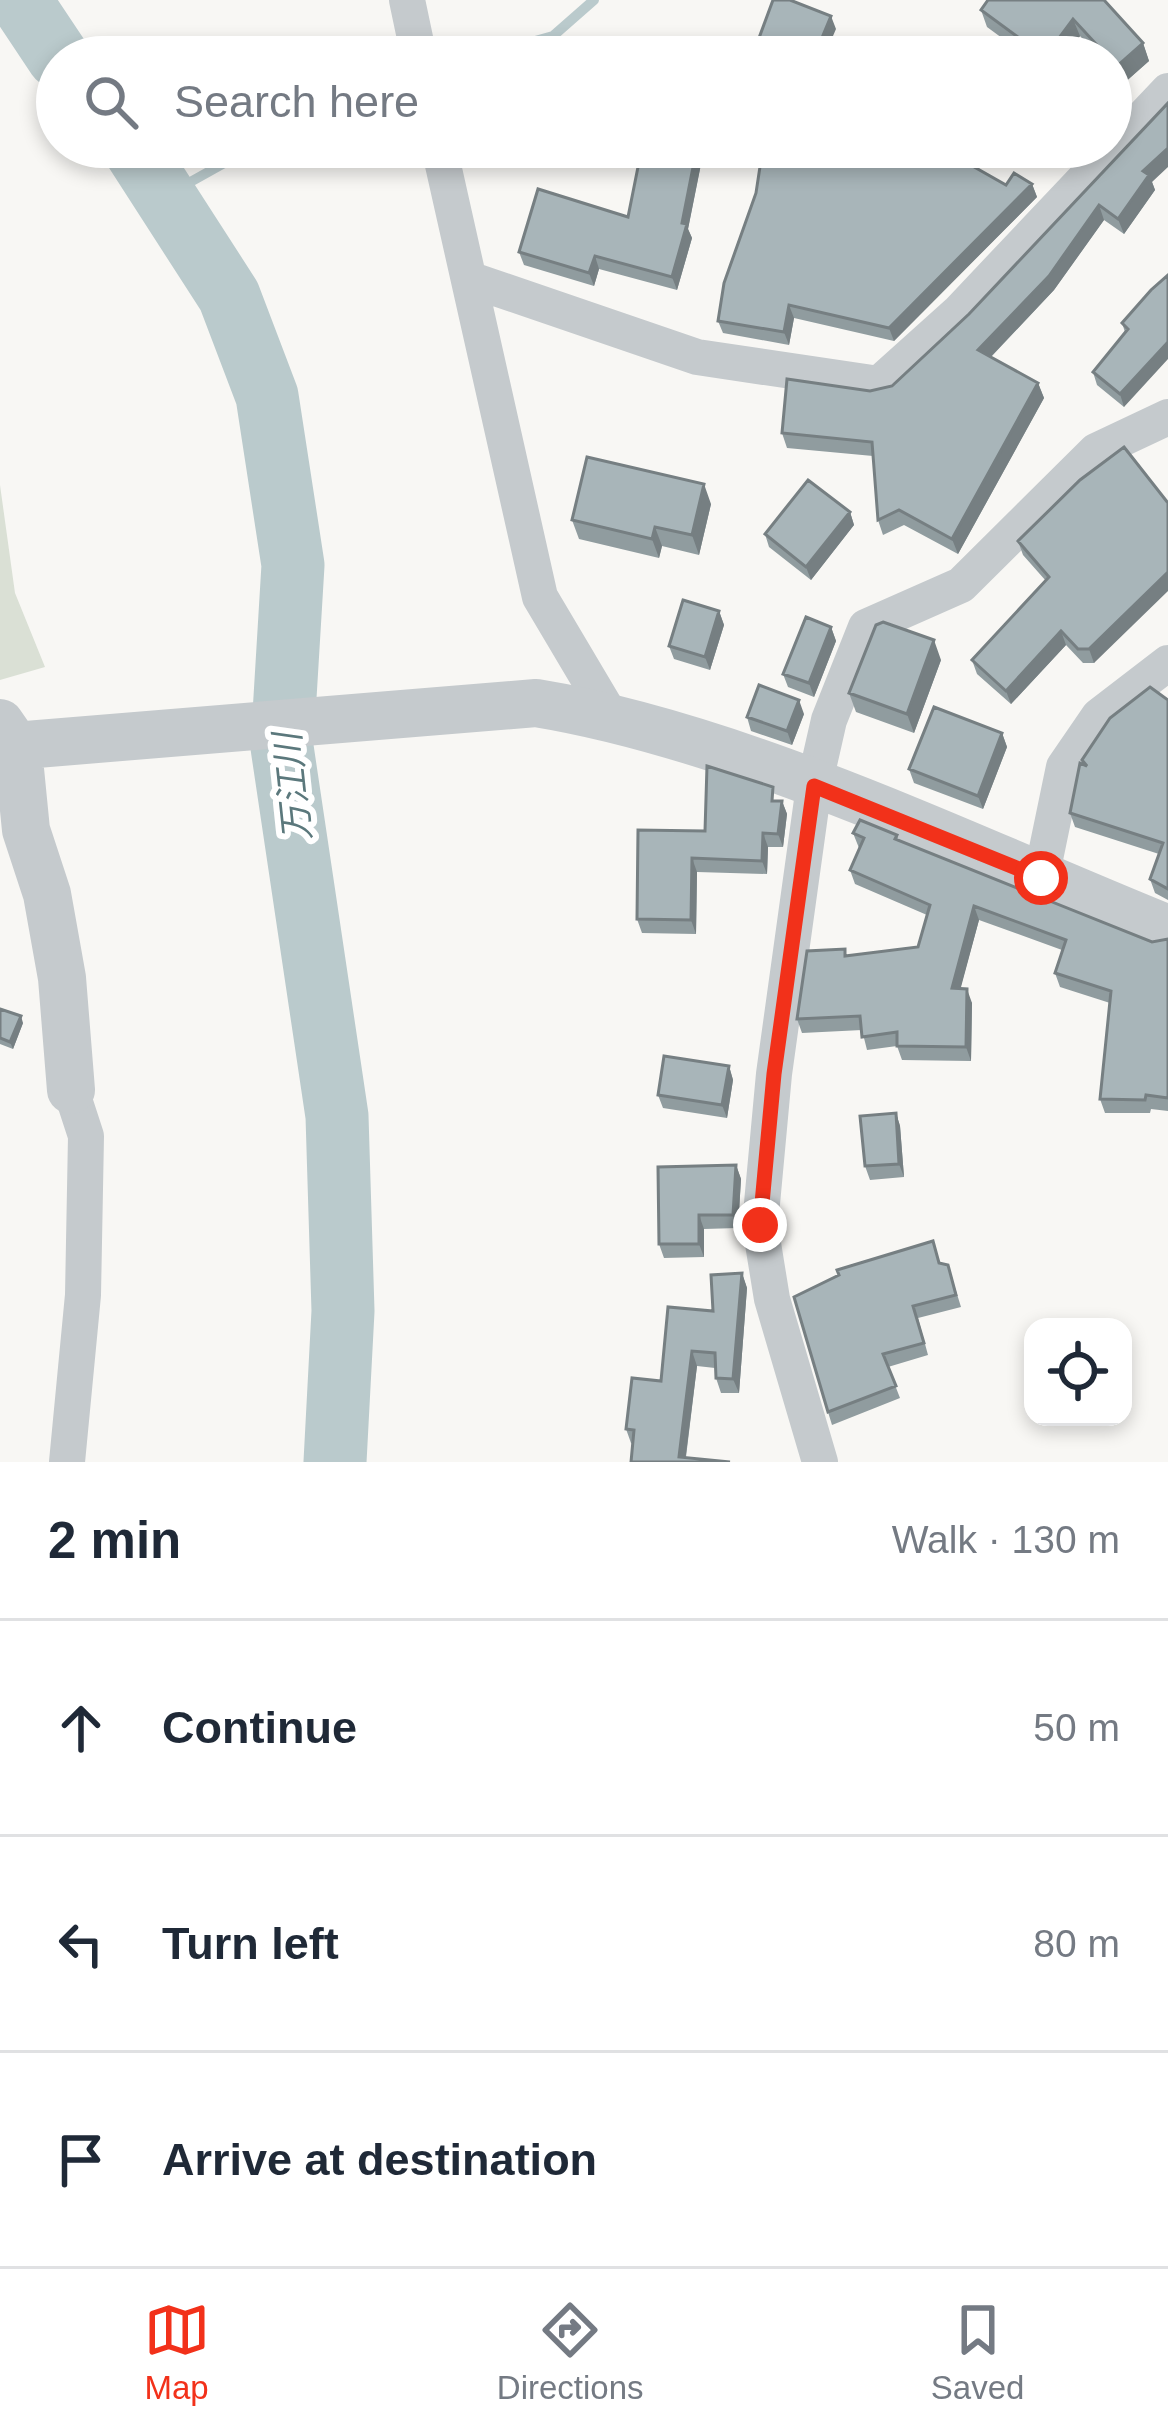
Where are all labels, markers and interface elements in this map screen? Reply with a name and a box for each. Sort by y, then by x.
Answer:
search box [36,36,1132,168]
icon: search [78,69,144,135]
text: Search here [174,76,419,127]
water label: 万江川 [266,727,319,843]
route start [1014,851,1068,905]
route end [733,1198,787,1252]
map controls [1024,1318,1132,1426]
button: locate [1024,1318,1132,1426]
text: 2 min [48,1512,181,1569]
text: Walk · 130 m [892,1518,1120,1561]
icon: ahead [48,1695,114,1761]
text: Continue [162,1702,357,1753]
text: 50 m [1033,1706,1120,1749]
icon: left [48,1911,114,1977]
text: Turn left [162,1918,339,1969]
text: 80 m [1033,1922,1120,1965]
icon: arrive [48,2127,114,2193]
text: Arrive at destination [162,2134,597,2185]
tab: Map [144,2297,210,2407]
tab: Directions [497,2297,644,2407]
tab: Saved [931,2297,1024,2407]

